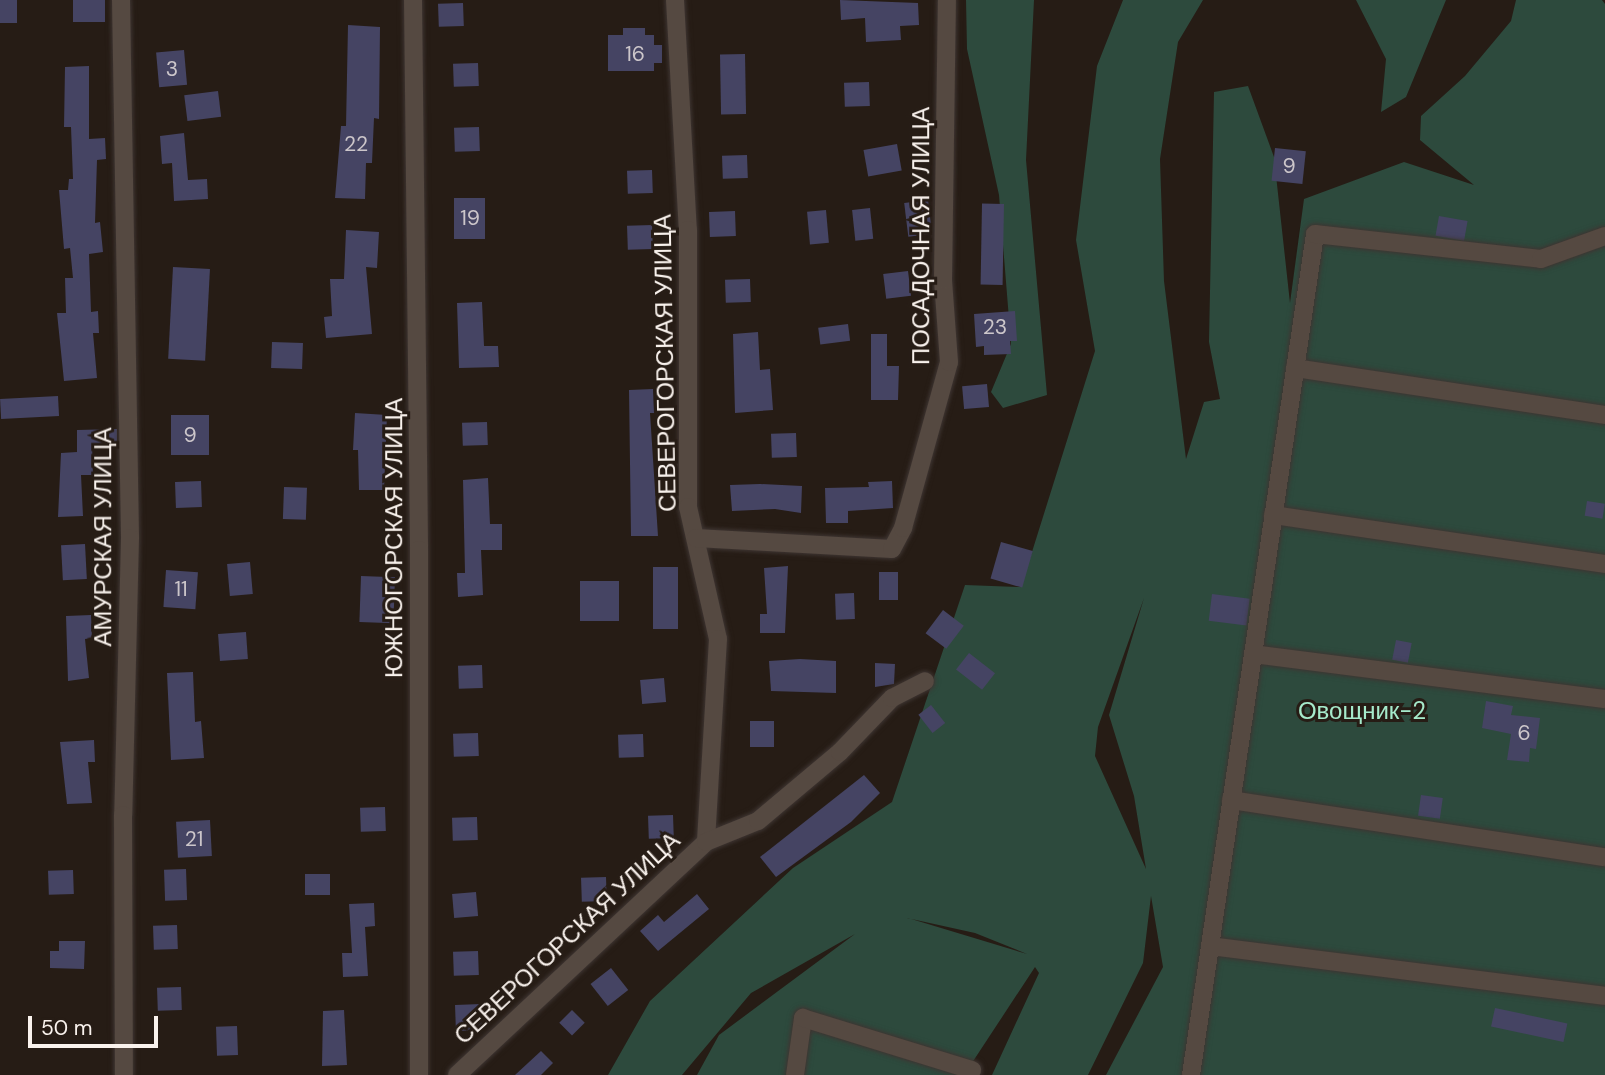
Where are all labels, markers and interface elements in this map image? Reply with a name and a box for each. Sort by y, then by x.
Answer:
house number: 16 [625,41,645,67]
house number: 3 [166,56,178,82]
street label: ПОСАДОЧНАЯ УЛИЦА [907,107,935,365]
house number: 22 [344,131,368,157]
house number: 9 [1282,153,1296,179]
house number: 19 [460,205,480,231]
street label: СЕВЕРОГОРСКАЯ УЛИЦА [648,214,682,512]
house number: 23 [983,314,1007,340]
street label: ЮЖНОГОРСКАЯ УЛИЦА [380,398,408,678]
house number: 9 [183,422,197,448]
street label: АМУРСКАЯ УЛИЦА [89,427,117,647]
house number: 11 [174,576,188,602]
park label: Овощник-2 [1298,697,1426,725]
house number: 6 [1517,720,1531,746]
house number: 21 [185,826,203,852]
street label: СЕВЕРОГОРСКАЯ УЛИЦА [448,826,686,1050]
scale bar [32,1002,161,1046]
text: 50 m [41,1014,92,1042]

